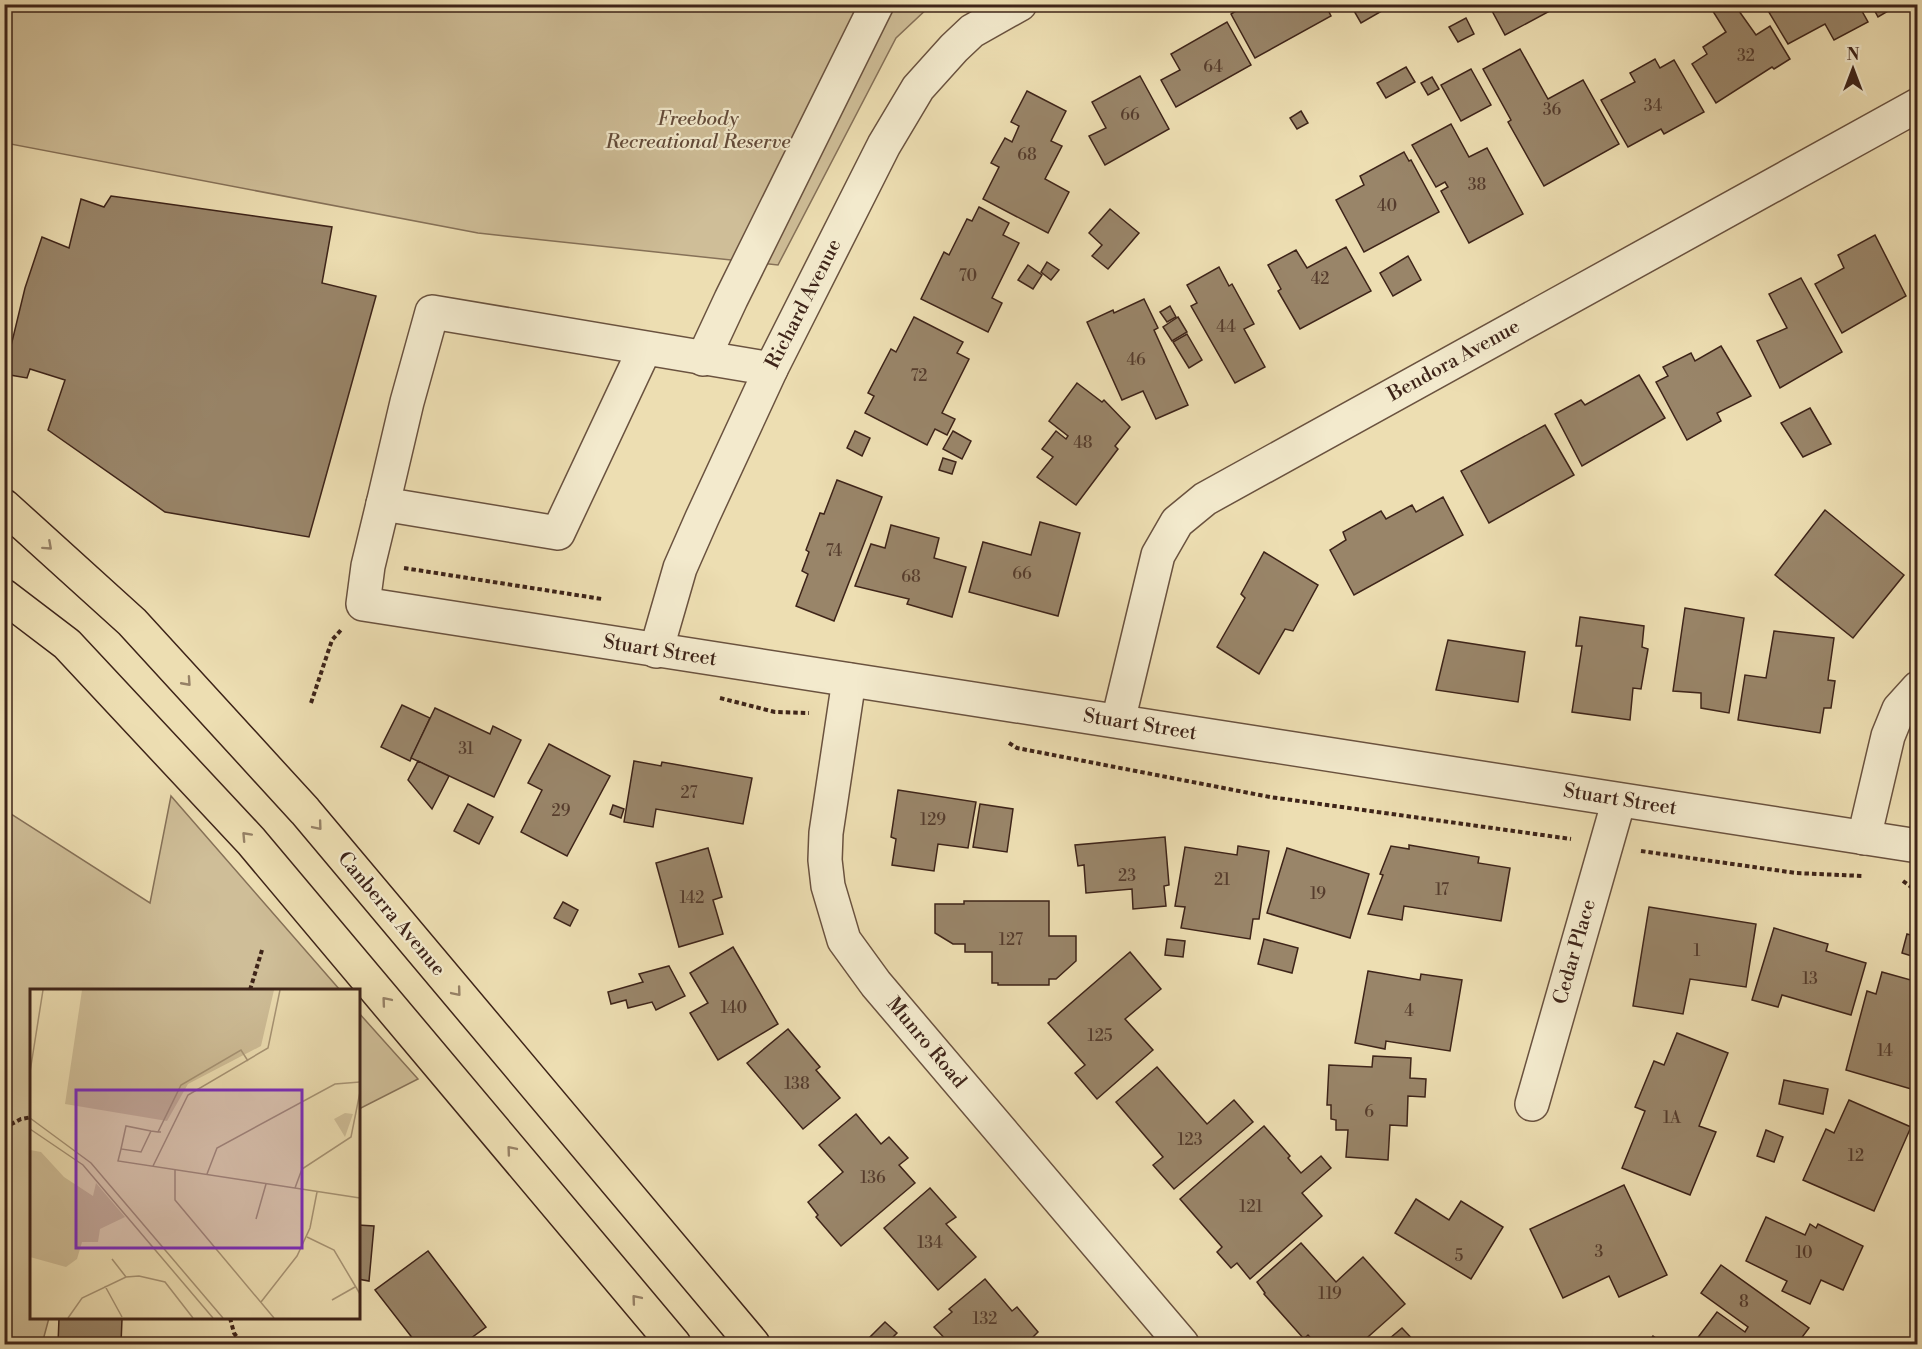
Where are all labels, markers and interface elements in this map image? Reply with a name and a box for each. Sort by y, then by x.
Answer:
north arrow [1823,39,1883,99]
text: N [1847,45,1860,65]
house number: 32 [1737,46,1755,66]
house number: 64 [1203,57,1223,77]
house number: 34 [1644,96,1663,116]
house number: 36 [1543,100,1562,120]
house number: 66 [1120,105,1140,125]
park label: Freebody Recreational Reserve [604,107,791,155]
house number: 68 [1017,145,1037,165]
house number: 38 [1468,175,1487,195]
house number: 40 [1377,196,1397,216]
street label: Richard Avenue [761,235,847,373]
house number: 70 [959,266,977,286]
house number: 42 [1311,269,1329,289]
street label: Bendora Avenue [1383,314,1525,408]
house number: 44 [1216,317,1236,337]
house number: 46 [1126,350,1146,370]
house number: 72 [911,366,928,386]
house number: 48 [1073,433,1093,453]
one-way arrow [41,539,52,550]
house number: 74 [826,541,843,561]
house number: 66 [1012,564,1032,584]
house number: 68 [901,567,921,587]
street label: Stuart Street [601,630,719,672]
one-way arrow [180,675,191,686]
street label: Stuart Street [1081,704,1199,746]
house number: 31 [458,739,474,759]
street label: Stuart Street [1561,779,1679,821]
house number: 27 [680,783,698,803]
house number: 29 [552,801,571,821]
house number: 129 [920,810,946,830]
one-way arrow [311,819,322,830]
one-way arrow [242,832,253,842]
street label: Canberra Avenue [332,847,450,981]
house number: 23 [1118,866,1136,886]
house number: 21 [1214,870,1230,890]
house number: 17 [1435,880,1449,900]
house number: 19 [1310,884,1326,904]
house number: 142 [680,888,704,908]
street label: Cedar Place [1548,897,1602,1007]
house number: 127 [999,930,1023,950]
house number: 1 [1694,941,1701,961]
house number: 13 [1802,969,1818,989]
one-way arrow [450,985,461,996]
inset map [30,989,360,1319]
street label: Munro Road [881,992,972,1094]
one-way arrow [382,997,393,1008]
house number: 140 [721,998,747,1018]
house number: 4 [1404,1001,1414,1021]
house number: 125 [1087,1026,1113,1046]
house number: 14 [1877,1041,1893,1061]
house number: 138 [784,1074,810,1094]
house number: 6 [1364,1102,1374,1122]
house number: 1A [1663,1108,1682,1128]
house number: 123 [1177,1130,1203,1150]
one-way arrow [507,1146,518,1157]
house number: 12 [1848,1146,1864,1166]
house number: 136 [860,1168,886,1188]
house number: 121 [1239,1197,1263,1217]
house number: 134 [917,1233,943,1253]
house number: 3 [1595,1242,1604,1262]
house number: 10 [1796,1243,1813,1263]
house number: 5 [1455,1246,1464,1266]
house number: 119 [1318,1284,1342,1304]
house number: 8 [1739,1292,1749,1312]
one-way arrow [633,1295,644,1306]
house number: 132 [973,1309,997,1329]

